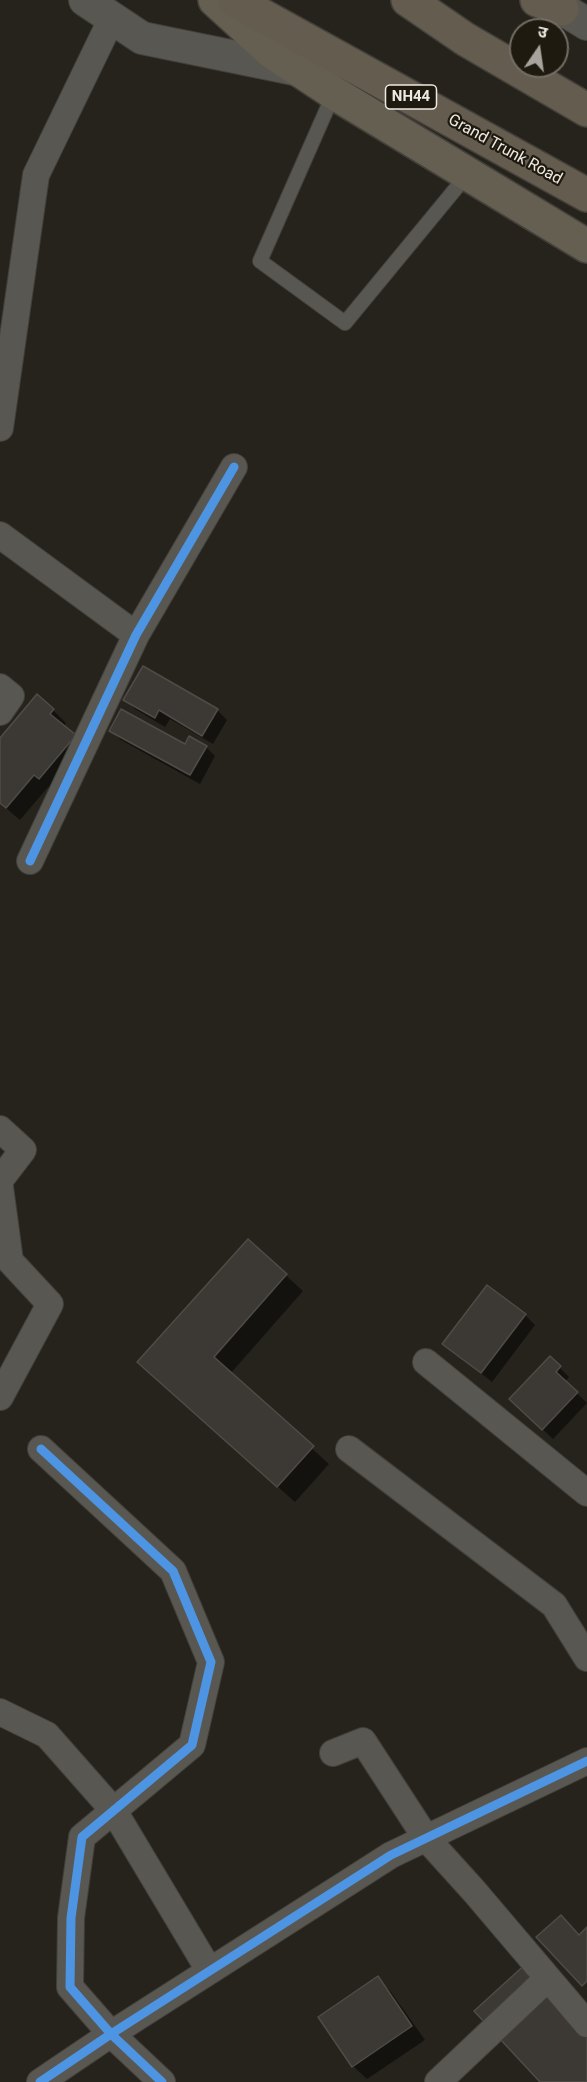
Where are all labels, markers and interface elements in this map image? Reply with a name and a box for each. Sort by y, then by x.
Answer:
north arrow [509,18,569,78]
text: उ [536,22,549,42]
road number: NH44 [386,85,436,109]
street label: Grand Trunk Road [445,111,565,189]

